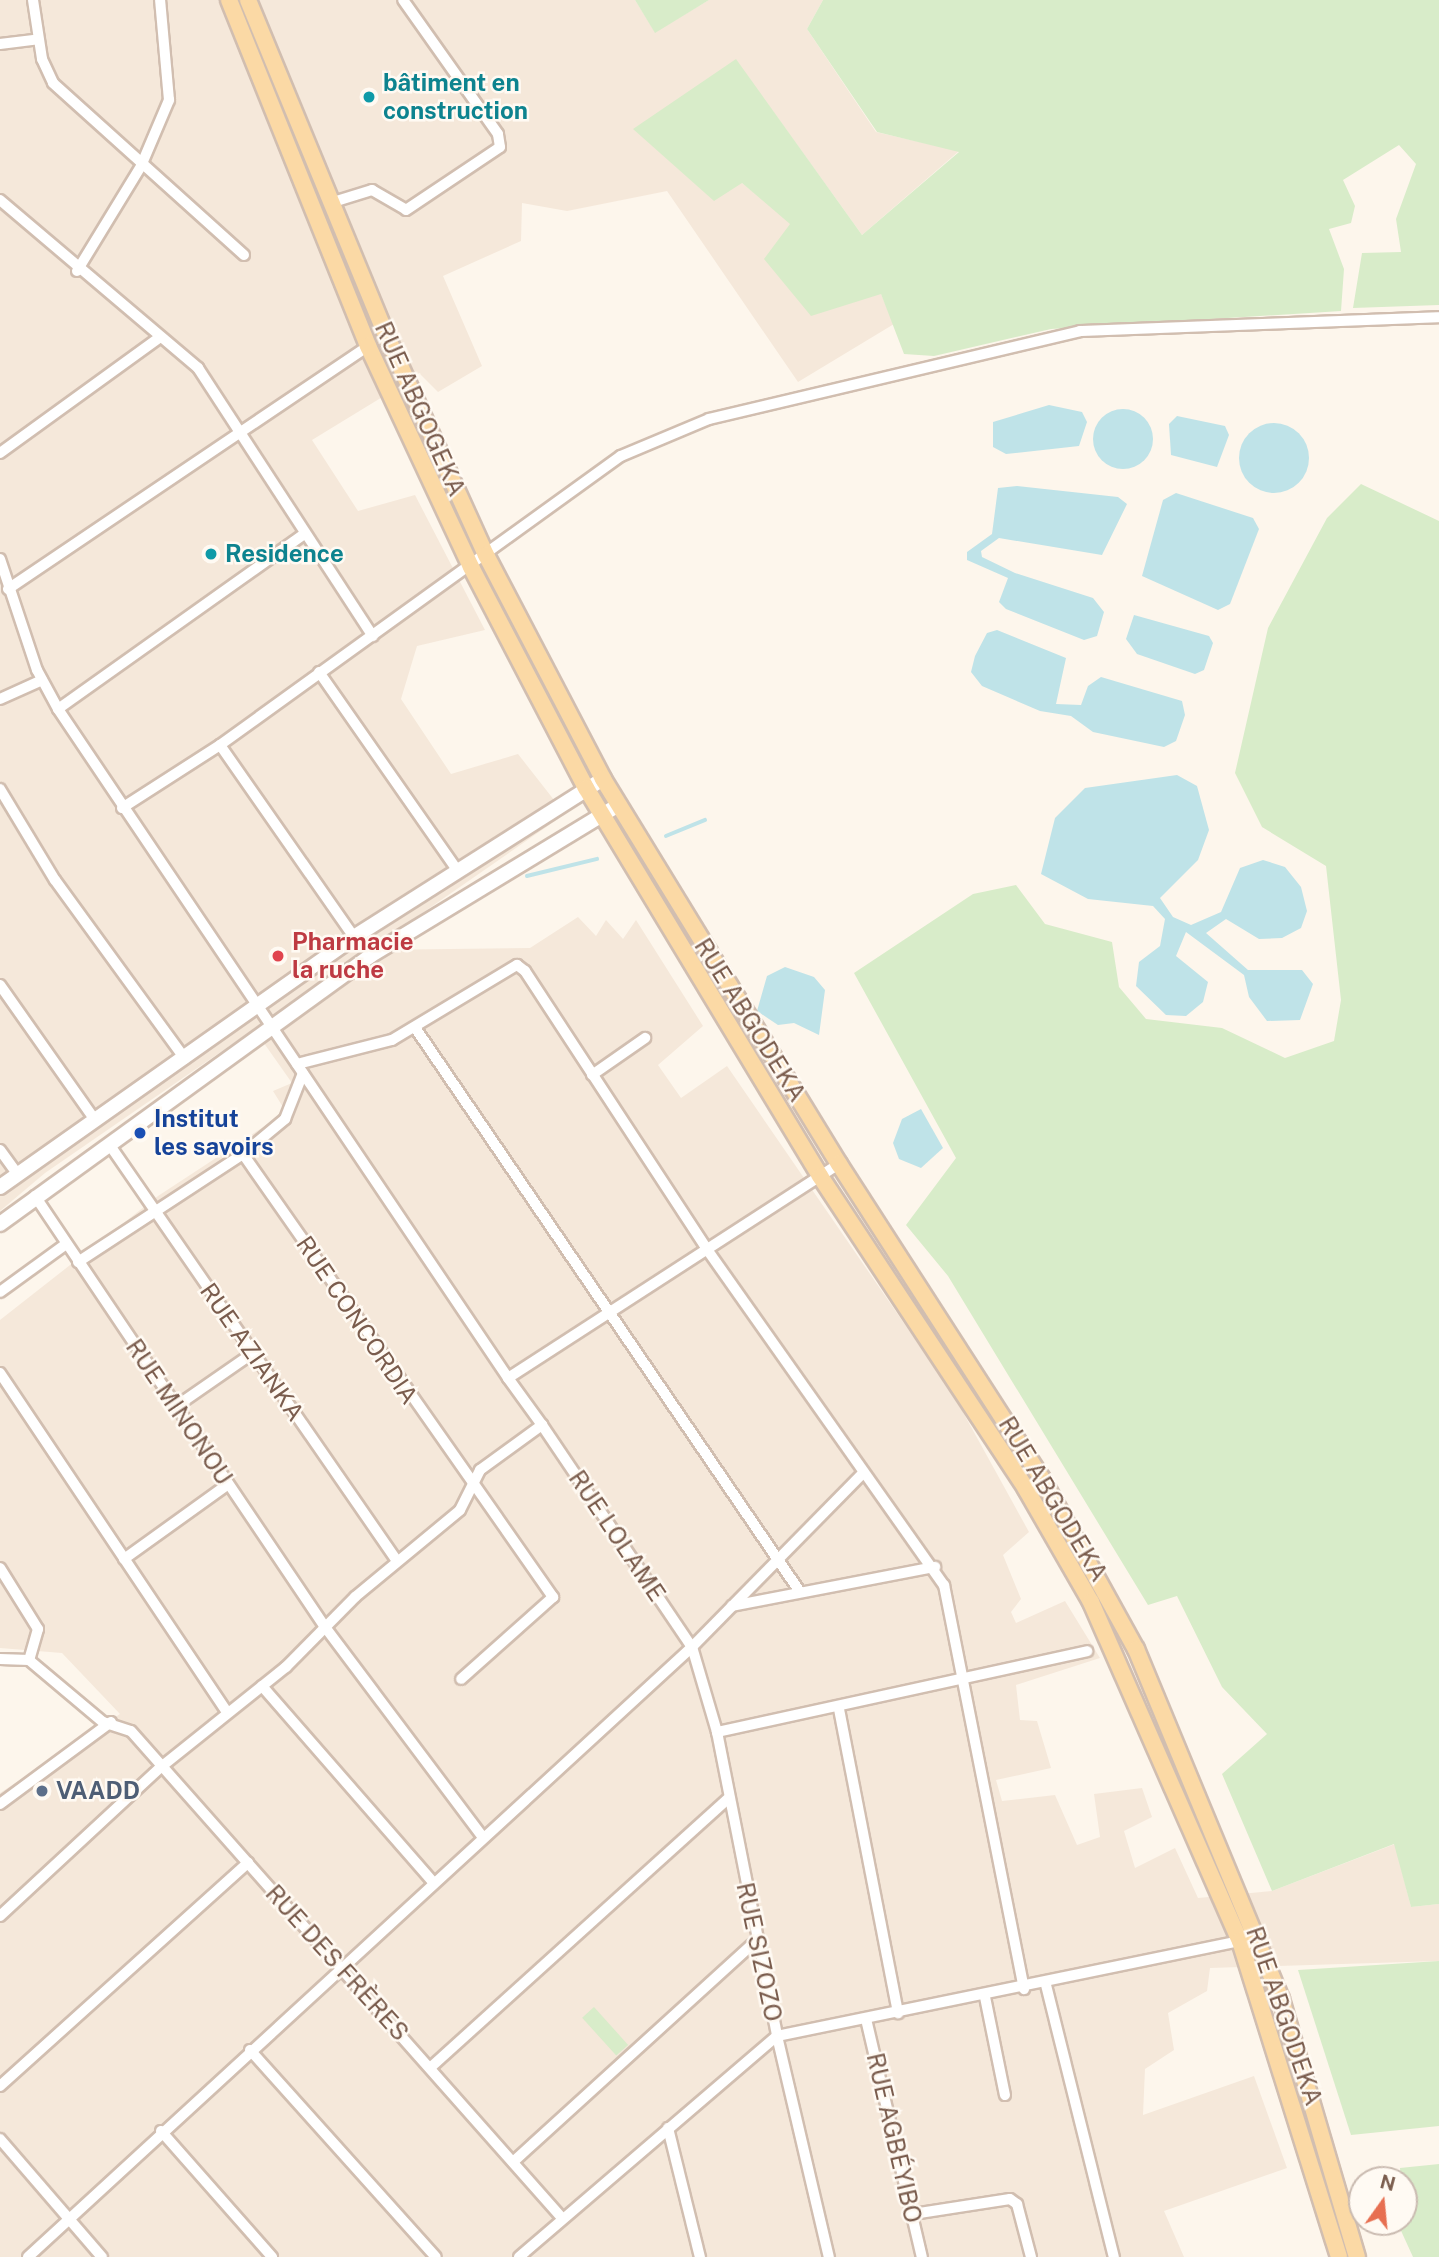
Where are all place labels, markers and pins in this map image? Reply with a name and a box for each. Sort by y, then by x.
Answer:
place label: bâtiment en construction [383,69,528,125]
marker: bâtiment en construction [361,89,377,105]
place label: Residence [225,540,344,568]
marker: Residence [203,546,219,562]
place label: Pharmacie la ruche [292,928,414,984]
marker: Pharmacie la ruche [270,948,286,964]
place label: Institut les savoirs [154,1105,274,1161]
marker: Institut les savoirs [132,1125,148,1141]
place label: VAADD [56,1777,140,1805]
marker: VAADD [34,1783,50,1799]

